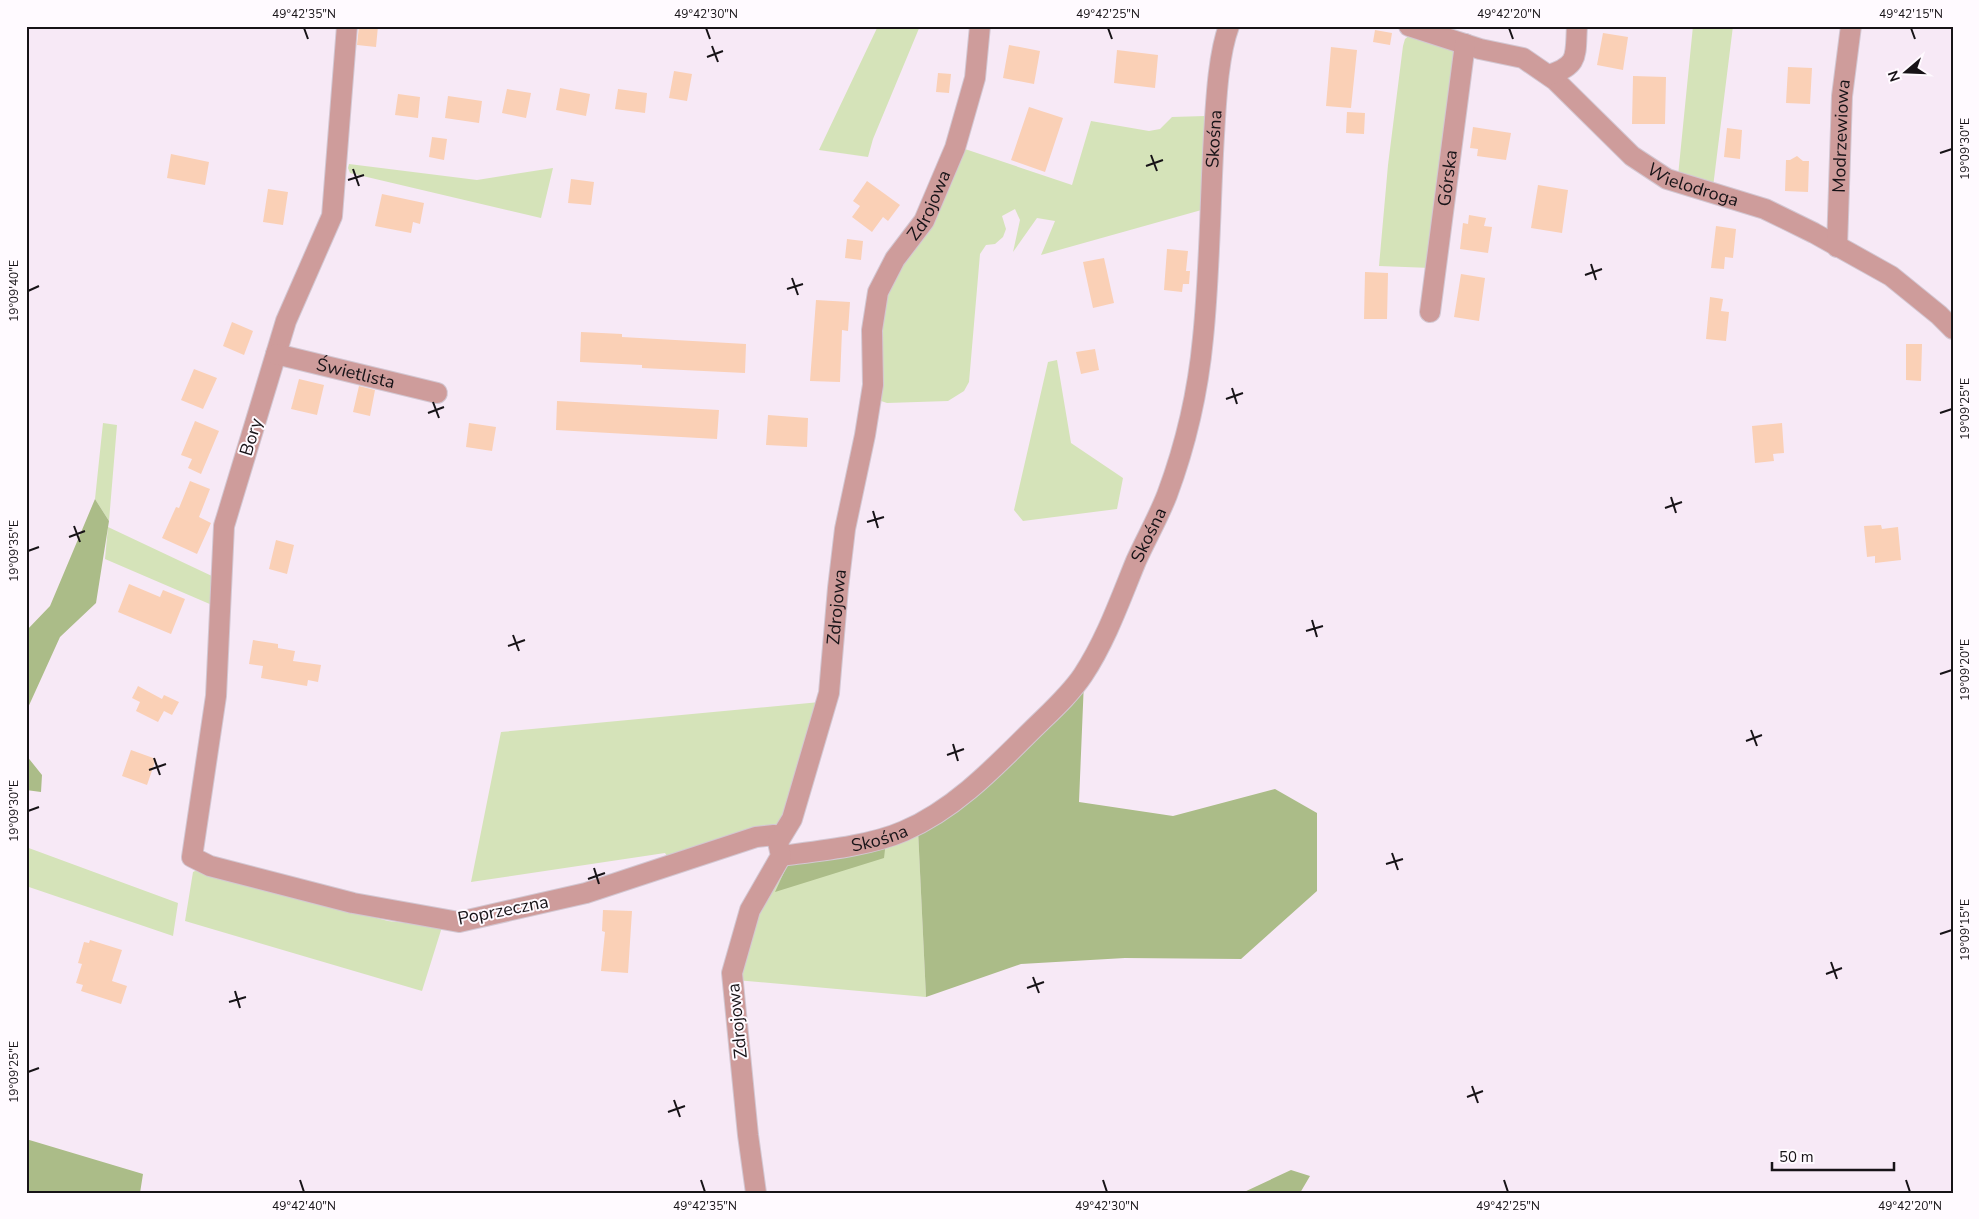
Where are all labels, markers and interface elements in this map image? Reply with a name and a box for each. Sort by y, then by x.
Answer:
text: 49°42'35"N [272,6,336,22]
text: 49°42'30"N [674,6,738,22]
text: 49°42'25"N [1076,6,1140,22]
text: 49°42'20"N [1477,6,1541,22]
text: 49°42'15"N [1879,6,1943,22]
north arrow [1882,48,1932,98]
text: N [1883,68,1905,84]
street label: Modrzewiowa [1827,78,1856,193]
street label: Skośna [1200,109,1228,168]
text: 19°09'30"E [1957,118,1973,180]
street label: Górska [1432,149,1463,208]
street label: Wielodroga [1643,157,1742,212]
street label: Zdrojowa [901,166,956,245]
text: 19°09'40"E [6,260,22,322]
street label: Świetlista [314,352,397,394]
text: 19°09'25"E [1957,378,1973,440]
street label: Bory [234,414,268,459]
street label: Skośna [1125,504,1172,566]
text: 19°09'35"E [6,520,22,582]
street label: Zdrojowa [821,568,852,646]
text: 19°09'20"E [1957,639,1973,701]
text: 19°09'30"E [6,780,22,842]
street label: Skośna [849,819,912,858]
street label: Poprzeczna [455,889,551,931]
text: 19°09'15"E [1957,899,1973,961]
street label: Zdrojowa [721,982,753,1060]
text: 19°09'25"E [6,1041,22,1103]
scale bar [1772,1139,1894,1171]
text: 50 m [1779,1147,1814,1167]
text: 49°42'40"N [272,1198,336,1214]
text: 49°42'35"N [673,1198,737,1214]
text: 49°42'30"N [1075,1198,1139,1214]
text: 49°42'25"N [1476,1198,1540,1214]
text: 49°42'20"N [1878,1198,1942,1214]

